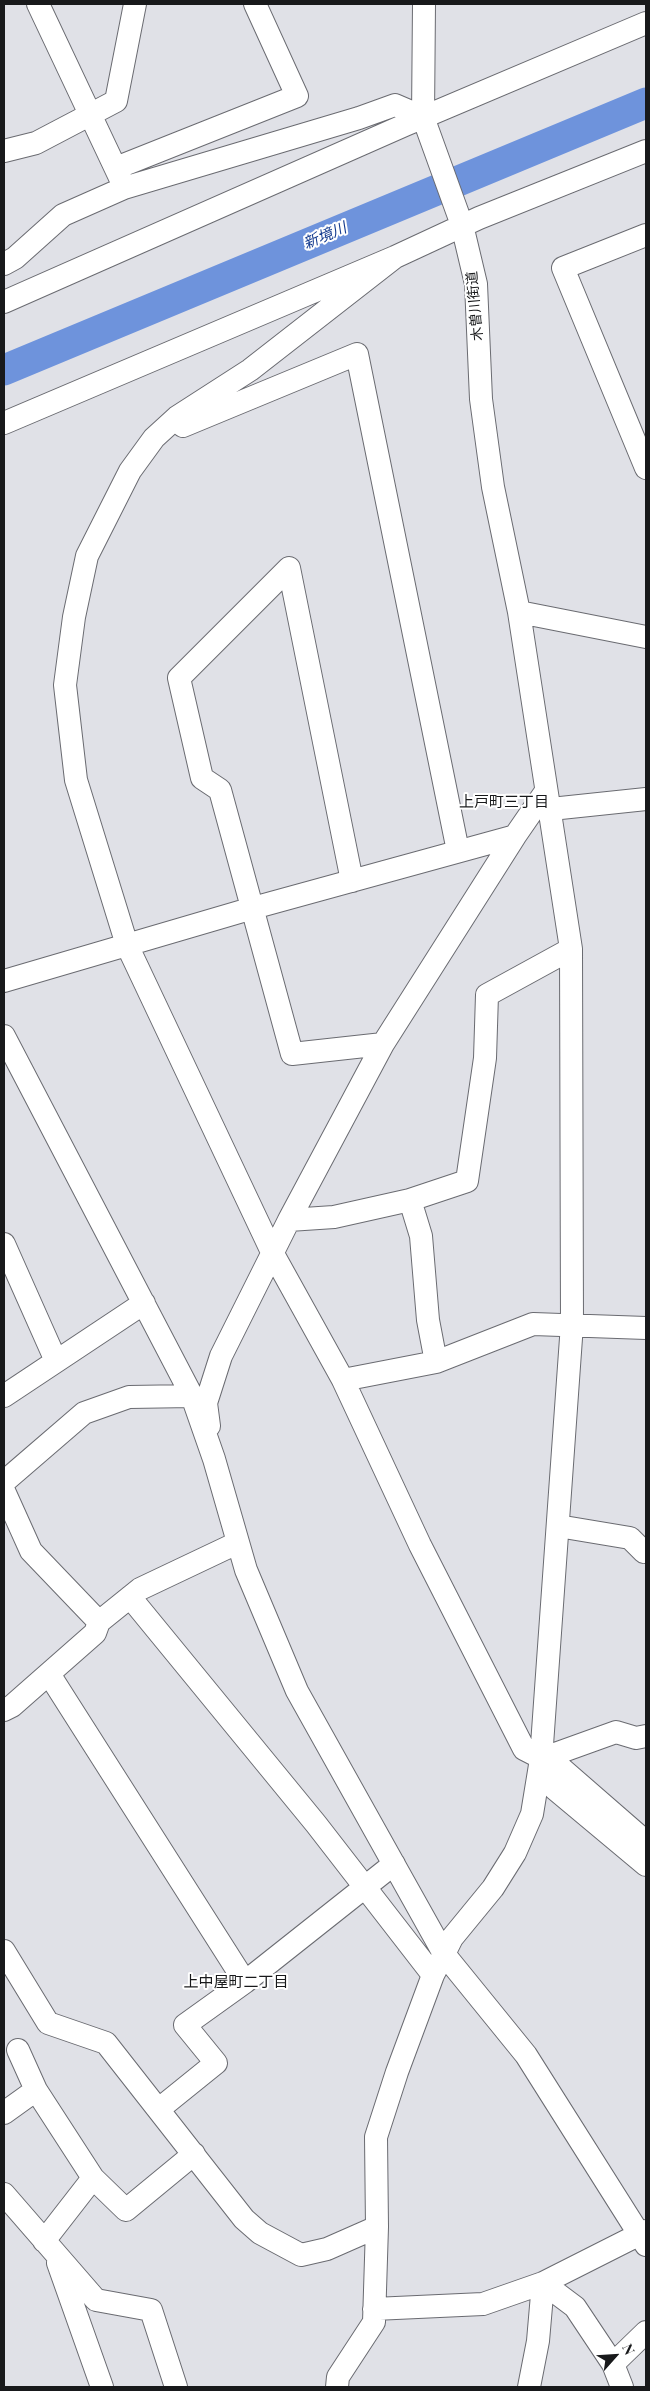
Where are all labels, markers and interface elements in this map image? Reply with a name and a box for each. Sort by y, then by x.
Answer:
water label: 新境川 [301,219,349,253]
street label: 木曽川街道 [464,270,486,342]
district label: 上戸町三丁目 [459,793,549,811]
district label: 上中屋町二丁目 [184,1973,288,1991]
north arrow [590,2331,640,2381]
text: N [618,2340,640,2358]

